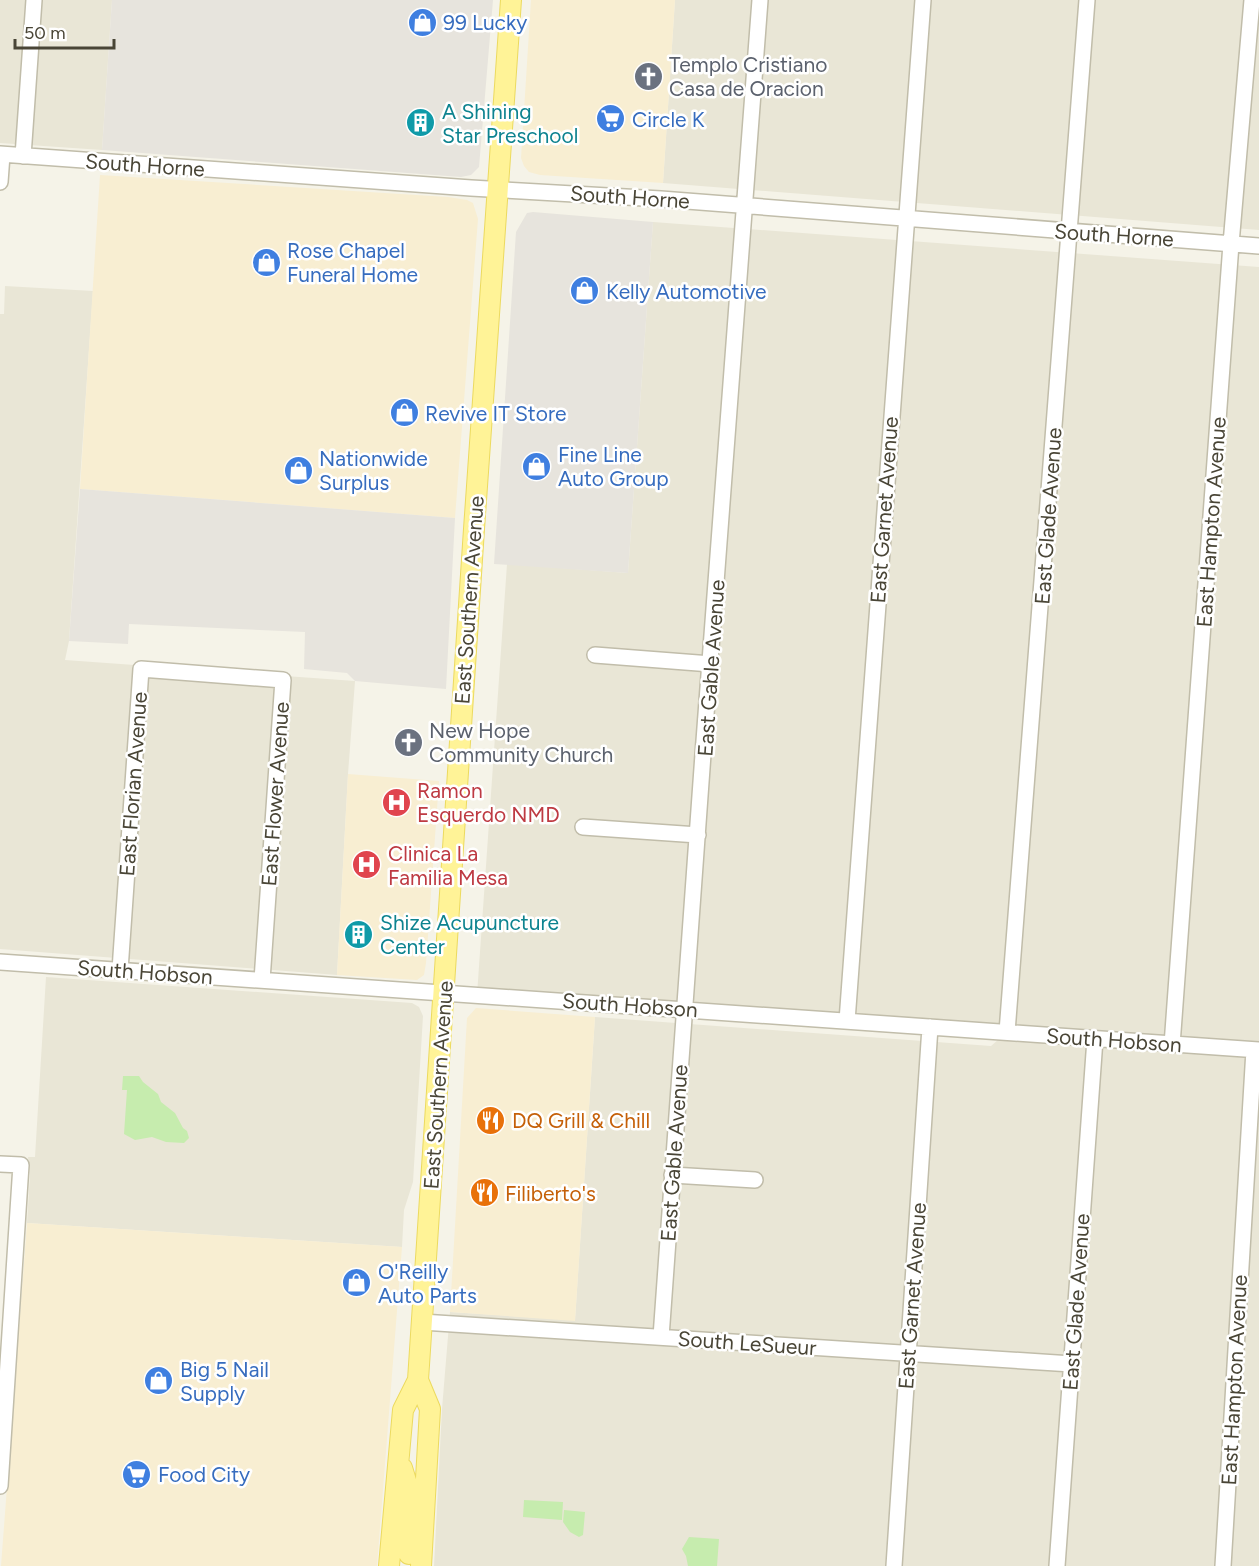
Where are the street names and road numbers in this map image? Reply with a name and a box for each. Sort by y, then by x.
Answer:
street label: South Horne [84,148,206,182]
street label: South Horne [569,180,691,214]
street label: South Horne [1053,218,1175,252]
street label: East Garnet Avenue [865,416,903,604]
street label: East Hampton Avenue [1191,416,1231,628]
street label: East Glade Avenue [1029,427,1067,605]
street label: East Southern Avenue [449,495,489,705]
street label: East Gable Avenue [692,579,730,757]
street label: East Florian Avenue [114,691,152,877]
street label: East Flower Avenue [256,701,294,887]
street label: South Hobson [77,955,213,989]
street label: East Southern Avenue [418,980,458,1190]
street label: South Hobson [562,988,698,1022]
street label: South Hobson [1046,1023,1182,1057]
street label: East Gable Avenue [655,1064,693,1242]
street label: East Garnet Avenue [893,1202,931,1390]
street label: East Glade Avenue [1057,1213,1095,1391]
street label: East Hampton Avenue [1216,1274,1252,1486]
street label: South LeSueur [677,1326,817,1360]

